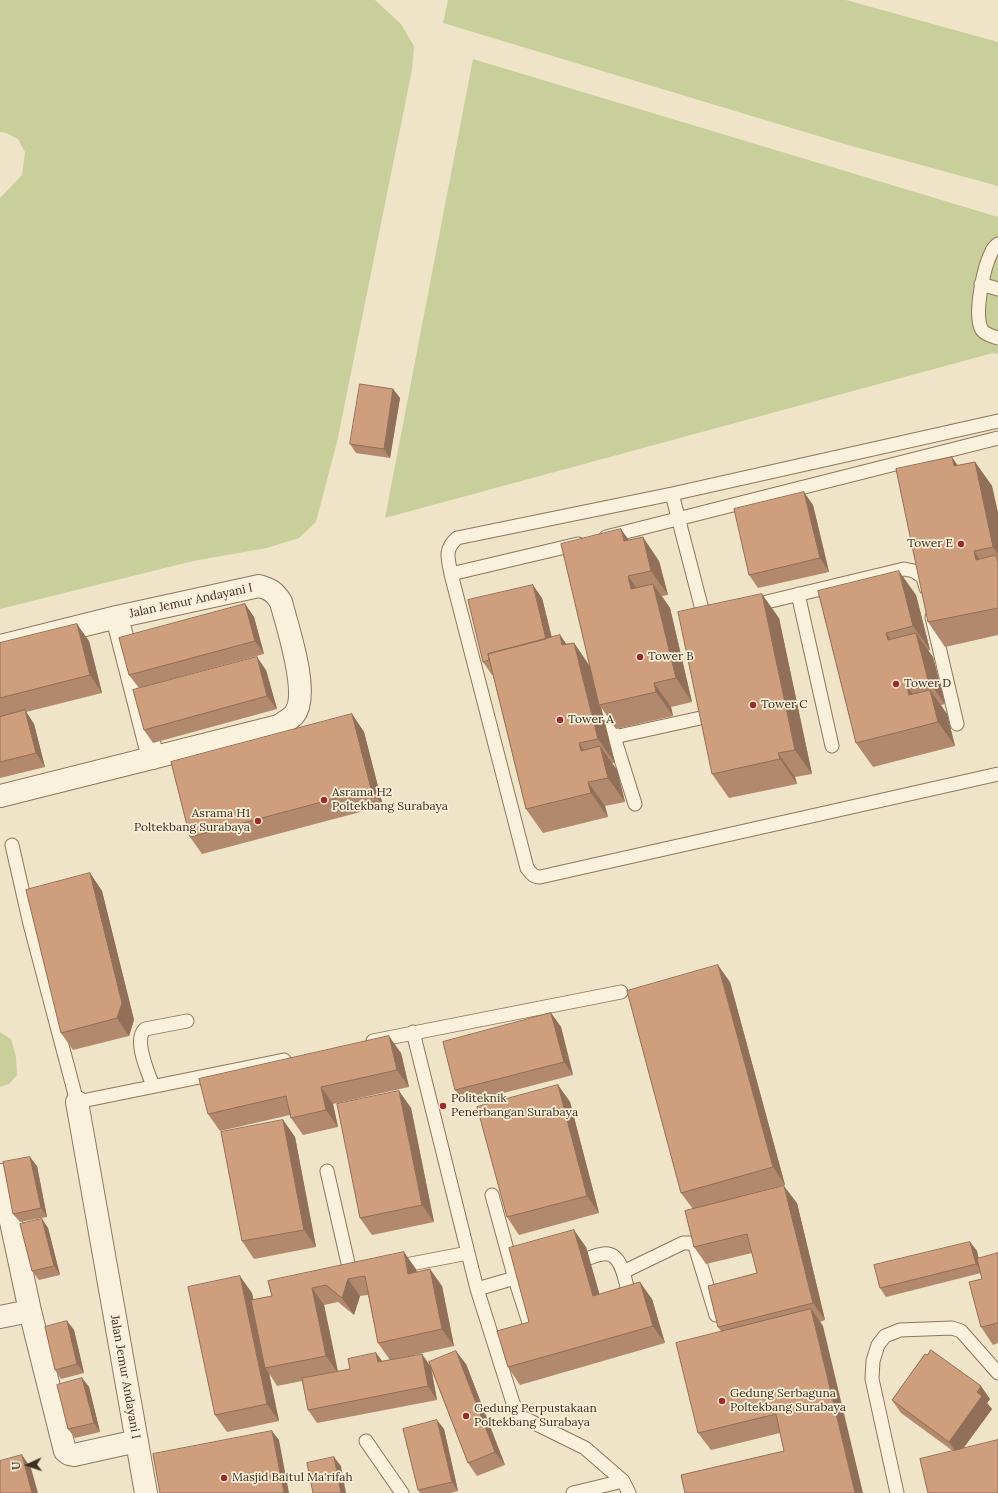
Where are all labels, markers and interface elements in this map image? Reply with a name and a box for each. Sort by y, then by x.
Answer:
place label: Tower E [907,537,953,551]
marker: Tower E [956,539,966,549]
street label: Jalan Jemur Andayani I [128,581,254,621]
place label: Tower B [648,650,694,664]
marker: Tower B [635,652,645,662]
place label: Tower D [904,677,951,691]
marker: Tower D [891,679,901,689]
place label: Tower C [761,698,808,712]
marker: Tower C [748,700,758,710]
place label: Tower A [568,713,614,727]
marker: Tower A [555,715,565,725]
place label: Asrama H2 Poltekbang Surabaya [332,786,448,814]
marker: Asrama H2 Poltekbang Surabaya [319,795,329,805]
place label: Asrama H1 Poltekbang Surabaya [134,807,250,835]
marker: Asrama H1 Poltekbang Surabaya [253,816,263,826]
place label: Politeknik Penerbangan Surabaya [451,1092,578,1120]
marker: Politeknik Penerbangan Surabaya [438,1101,448,1111]
street label: Jalan Jemur Andayani I [107,1314,143,1440]
place label: Gedung Serbaguna Poltekbang Surabaya [730,1387,846,1415]
marker: Gedung Serbaguna Poltekbang Surabaya [717,1396,727,1406]
place label: Gedung Perpustakaan Poltekbang Surabaya [474,1402,597,1430]
marker: Gedung Perpustakaan Poltekbang Surabaya [461,1411,471,1421]
north arrow [8,1445,48,1485]
text: U [9,1461,23,1470]
place label: Masjid Baitul Ma'rifah [232,1471,353,1485]
marker: Masjid Baitul Ma'rifah [219,1473,229,1483]

